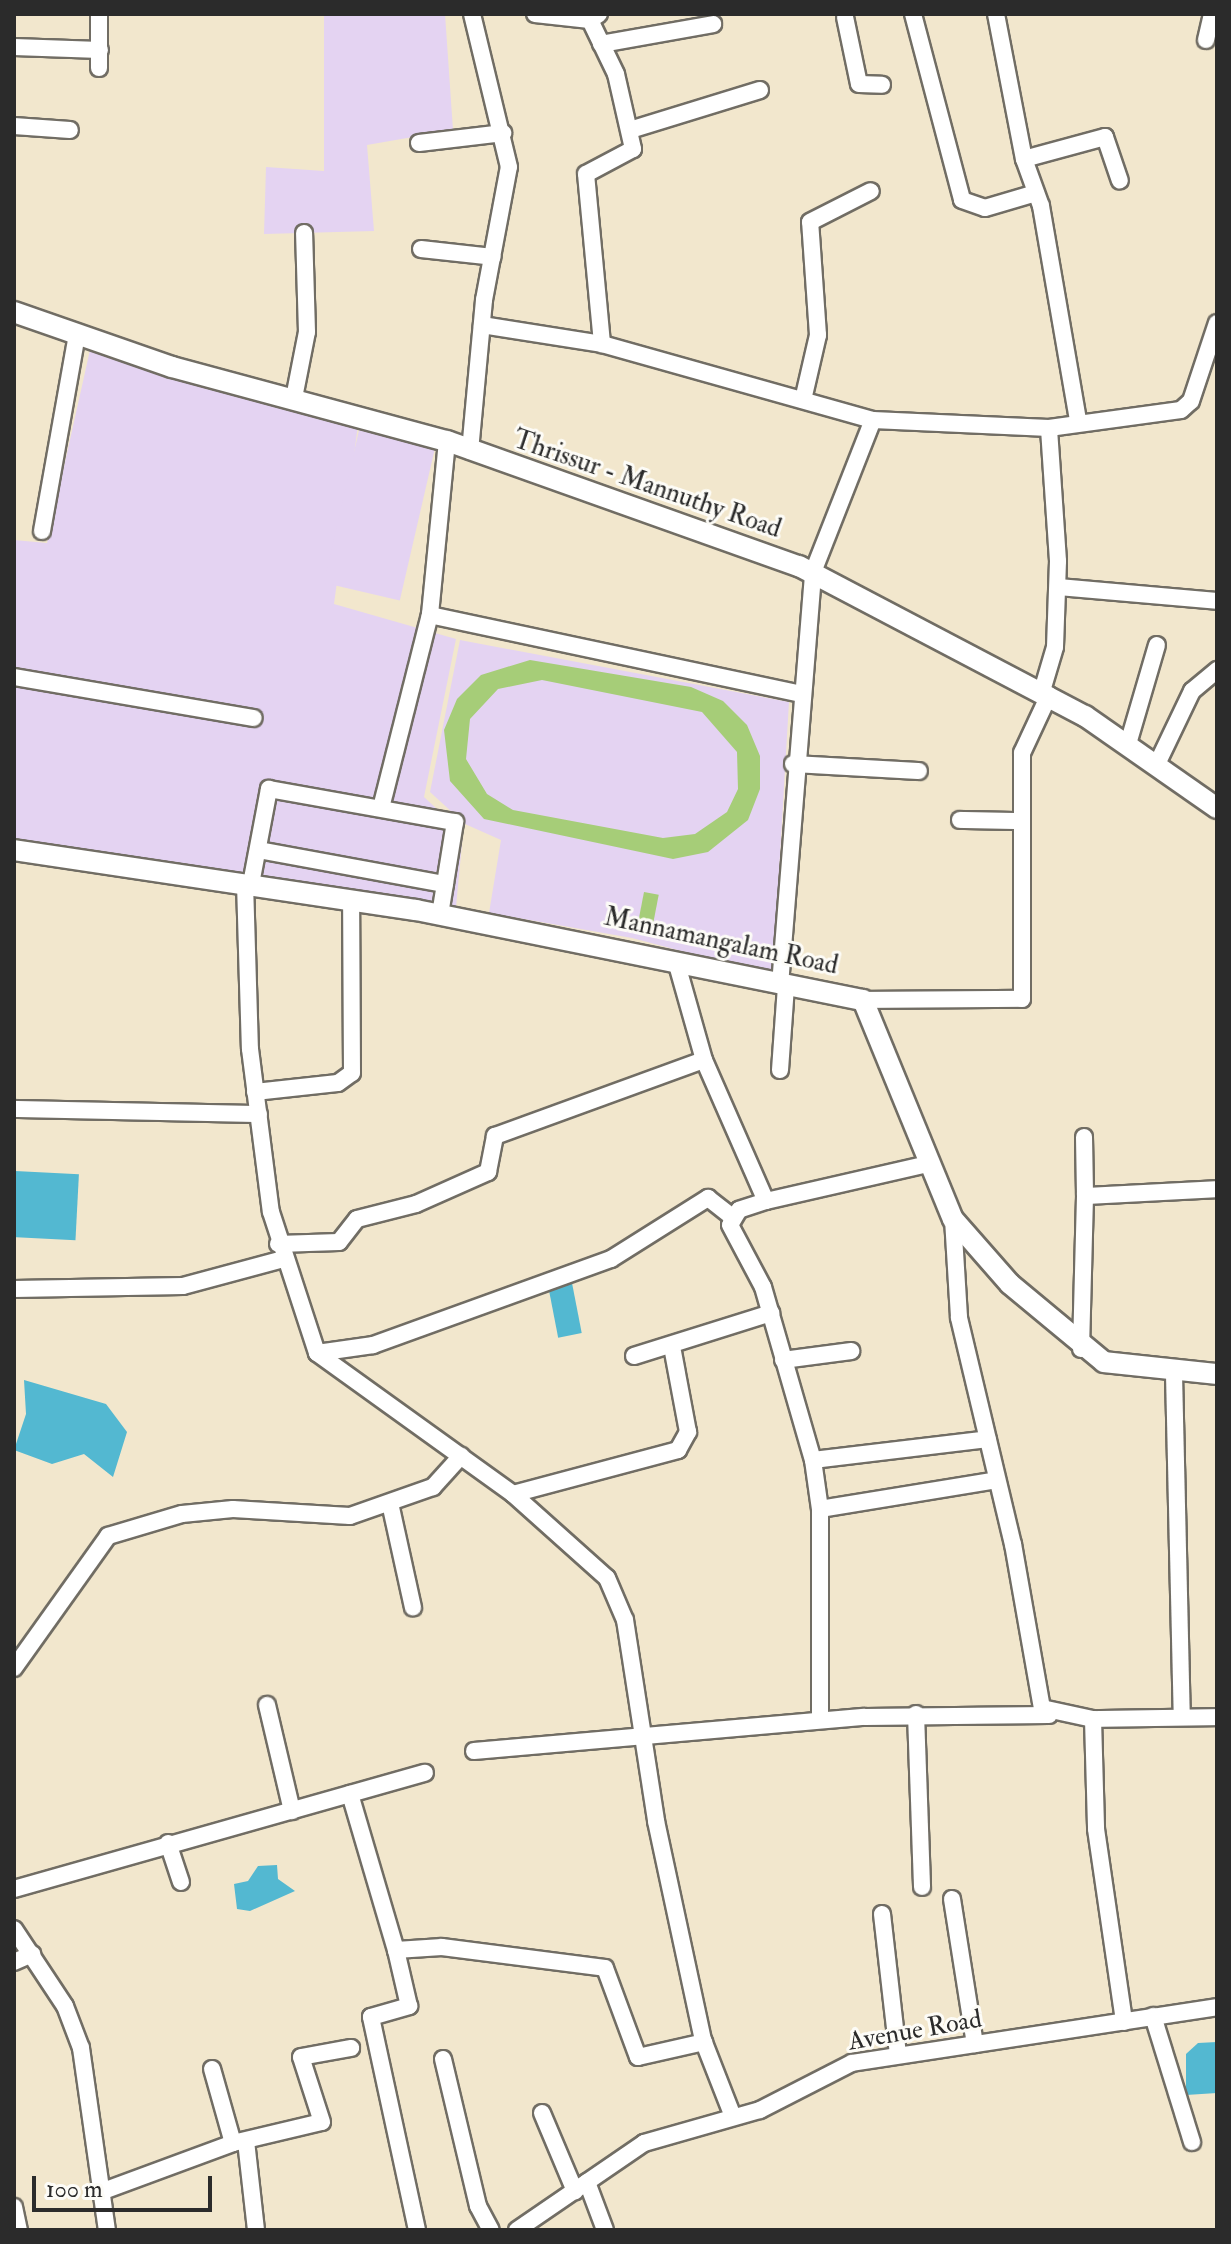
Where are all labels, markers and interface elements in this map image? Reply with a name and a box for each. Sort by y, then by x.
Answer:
street label: Thrissur - Mannuthy Road [509,424,785,546]
street label: Mannamangalam Road [601,902,841,982]
street label: Avenue Road [846,2004,984,2058]
scale bar [36,2160,216,2210]
text: 100 m [46,2174,103,2205]

